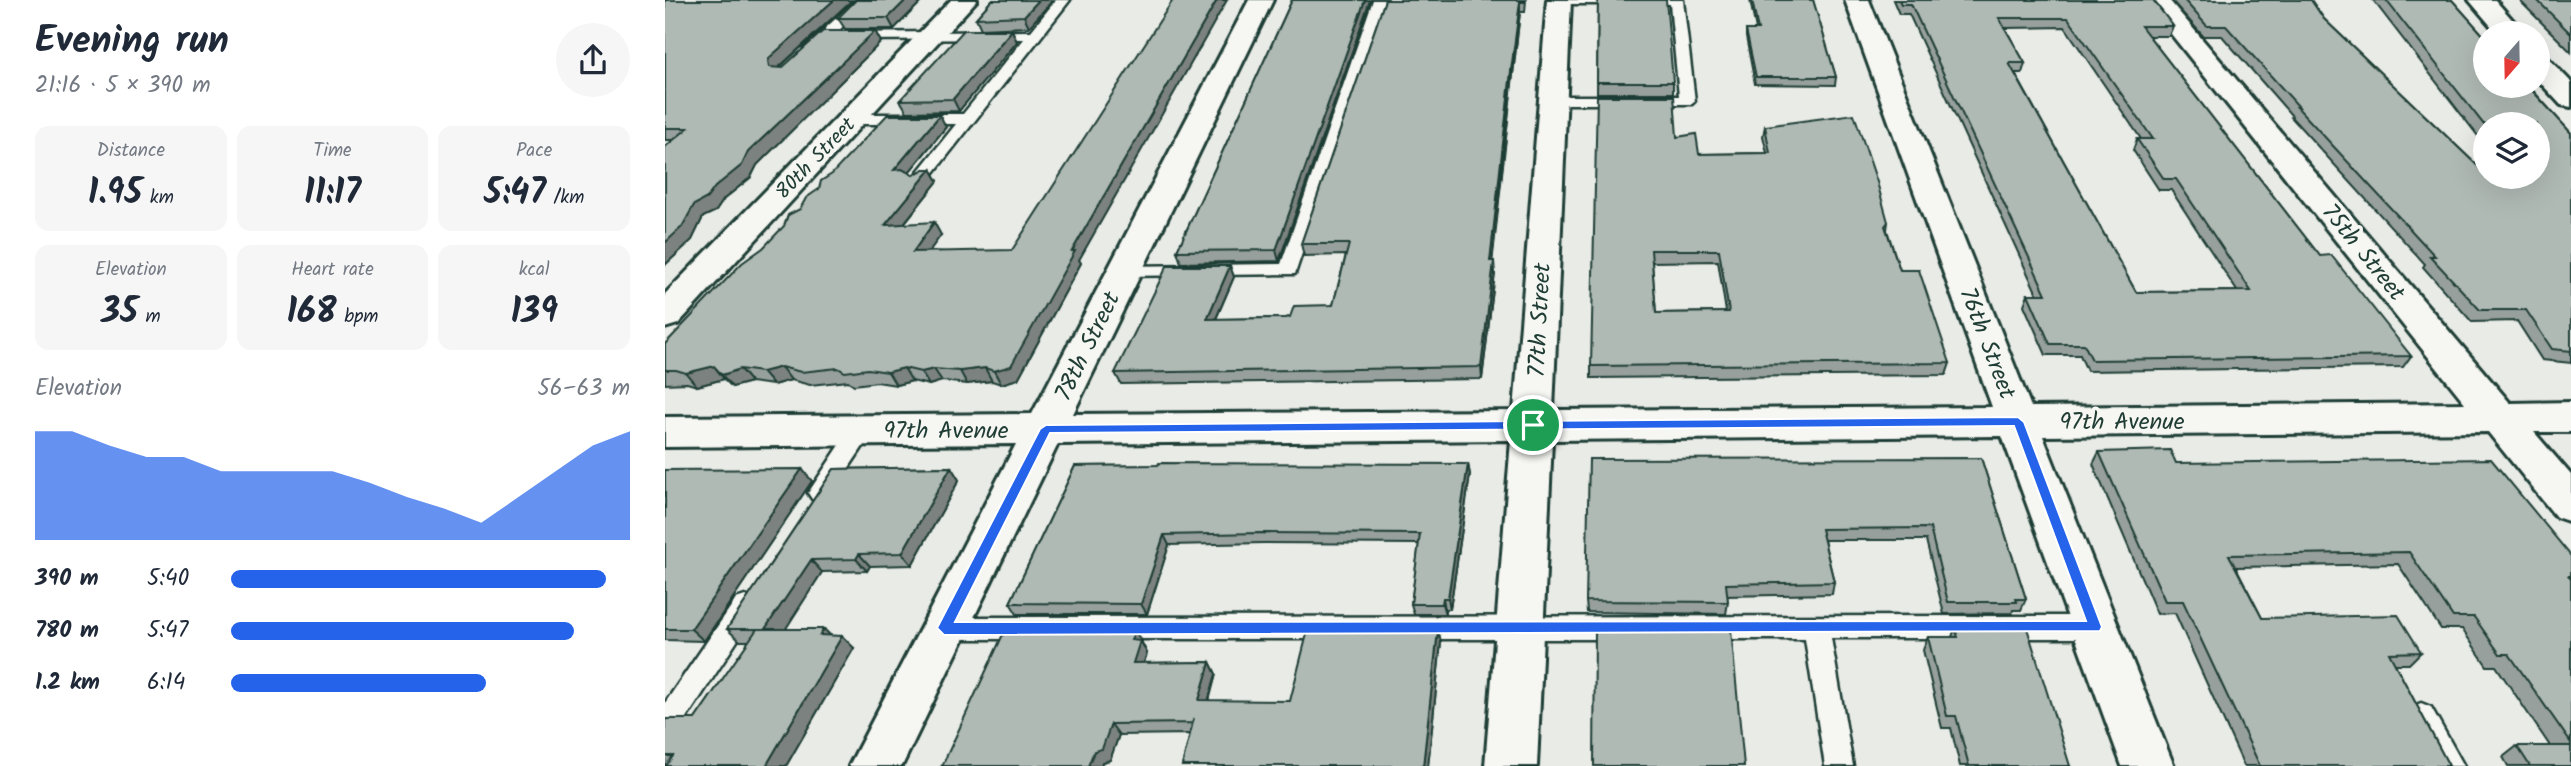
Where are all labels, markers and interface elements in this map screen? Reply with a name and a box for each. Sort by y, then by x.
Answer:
text: Evening run [35,12,229,72]
north arrow [2473,21,2550,98]
map controls [2473,21,2550,189]
button: share [556,23,630,97]
text: 21:16 · 5 × 390 m [35,68,211,104]
street label: 80th Street [768,109,865,208]
button: layers [2473,112,2550,189]
text: Distance [97,136,165,166]
text: Time [313,136,352,166]
text: Pace [516,136,552,166]
text: 1.95 [88,166,142,222]
text: 11:17 [304,166,361,222]
text: 5:47 [484,166,546,222]
text: km [142,183,174,213]
text: /km [546,183,584,213]
street label: 75th Street [2311,195,2415,311]
text: Elevation [95,255,167,285]
text: Heart rate [291,255,374,285]
text: kcal [519,255,550,285]
street label: 77th Street [1518,261,1563,378]
street label: 76th Street [1947,282,2026,406]
street label: 78th Street [1045,284,1132,408]
text: 35 [101,285,138,341]
text: 168 [286,285,337,341]
text: 139 [510,285,558,341]
text: m [138,302,161,332]
text: bpm [337,302,379,332]
text: Elevation [35,371,122,407]
text: 56–63 m [537,371,630,407]
pin [1503,395,1563,455]
street label: 97th Avenue [2059,403,2185,442]
icon: arrive [1514,406,1552,444]
street label: 97th Avenue [883,412,1009,451]
text: 390 m [35,561,99,597]
text: 5:40 [147,561,189,597]
text: 780 m [35,613,99,649]
text: 5:47 [147,613,188,649]
text: 1.2 km [35,665,100,701]
text: 6:14 [147,665,185,701]

